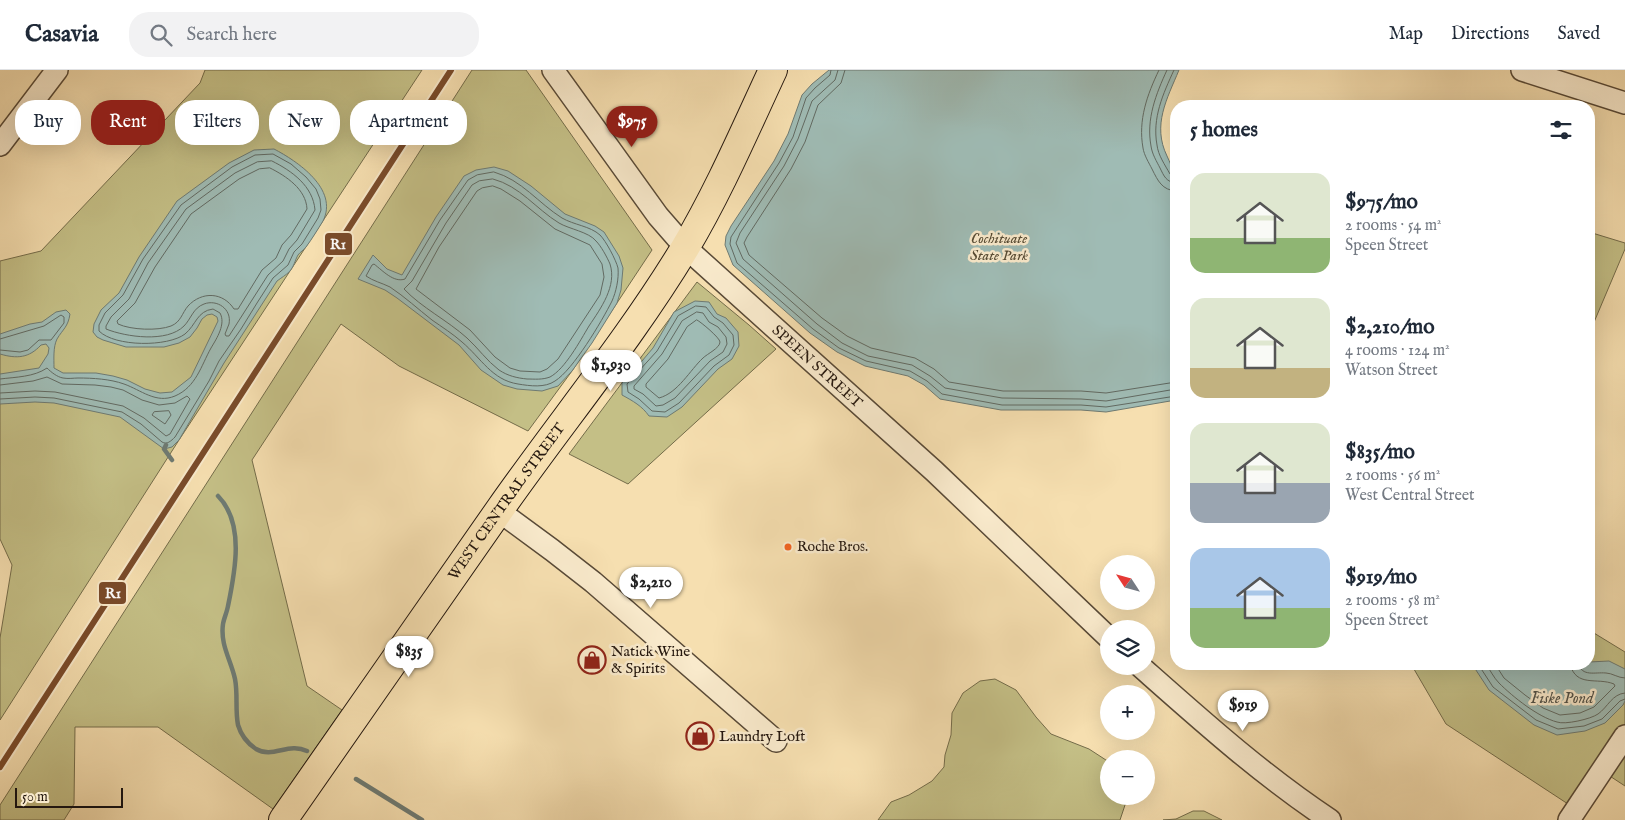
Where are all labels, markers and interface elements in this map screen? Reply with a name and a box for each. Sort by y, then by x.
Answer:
search box [129,12,479,57]
text: Casavia [25,19,99,50]
icon: search [147,21,175,49]
text: Search here [187,23,277,47]
text: Map [1389,23,1423,46]
text: Directions [1451,23,1529,46]
text: Saved [1557,23,1600,46]
chip: Buy [15,100,81,145]
chip: Rent [91,100,165,145]
chip: Filters [175,100,259,145]
chip: New [269,100,340,145]
chip: Apartment [350,100,467,145]
pin: $975 [602,106,662,148]
text: $975 [617,112,647,132]
icon: filters [1547,116,1575,144]
text: 5 homes [1190,117,1258,144]
text: $975/mo [1345,189,1418,216]
icon: home [1230,193,1290,253]
text: 2 rooms · 54 m² [1345,216,1442,236]
park label: Cochituate State Park [970,229,1028,265]
line badge: R1 [324,232,353,256]
text: R1 [330,236,346,254]
text: Speen Street [1345,236,1428,256]
text: $2,210/mo [1345,314,1435,341]
icon: home [1230,318,1290,378]
street label: SPEEN STREET [768,321,867,412]
text: 4 rooms · 124 m² [1345,341,1450,361]
pin: $1,930 [570,350,652,392]
text: $1,930 [591,356,631,376]
text: Watson Street [1345,361,1438,381]
street label: WEST CENTRAL STREET [444,419,569,584]
text: $835/mo [1345,439,1415,466]
icon: home [1230,443,1290,503]
text: 2 rooms · 56 m² [1345,466,1440,486]
text: West Central Street [1345,486,1475,506]
place label: Roche Bros. [797,538,868,556]
marker: Roche Bros. [783,542,793,552]
north arrow [1100,555,1155,610]
map controls [1100,555,1155,805]
text: $919/mo [1345,564,1417,591]
pin: $2,210 [610,566,692,609]
icon: home [1230,568,1290,628]
text: $2,210 [630,573,672,593]
line badge: R1 [98,581,127,605]
text: R1 [105,585,121,603]
text: 2 rooms · 58 m² [1345,591,1440,611]
text: Speen Street [1345,611,1428,631]
button: layers [1100,620,1155,675]
pin: $835 [379,636,439,678]
text: $835 [396,642,422,662]
place label: Natick Wine & Spirits [611,642,690,678]
shop icon: Natick Wine & Spirits [577,645,607,675]
button: + [1100,685,1155,740]
water label: Fiske Pond [1530,689,1595,709]
pin: $919 [1213,690,1273,732]
text: $919 [1229,696,1257,716]
shop icon: Laundry Loft [685,721,715,751]
place label: Laundry Loft [719,727,806,746]
button: − [1100,750,1155,805]
scale bar [15,785,122,808]
text: 50 m [22,788,48,806]

